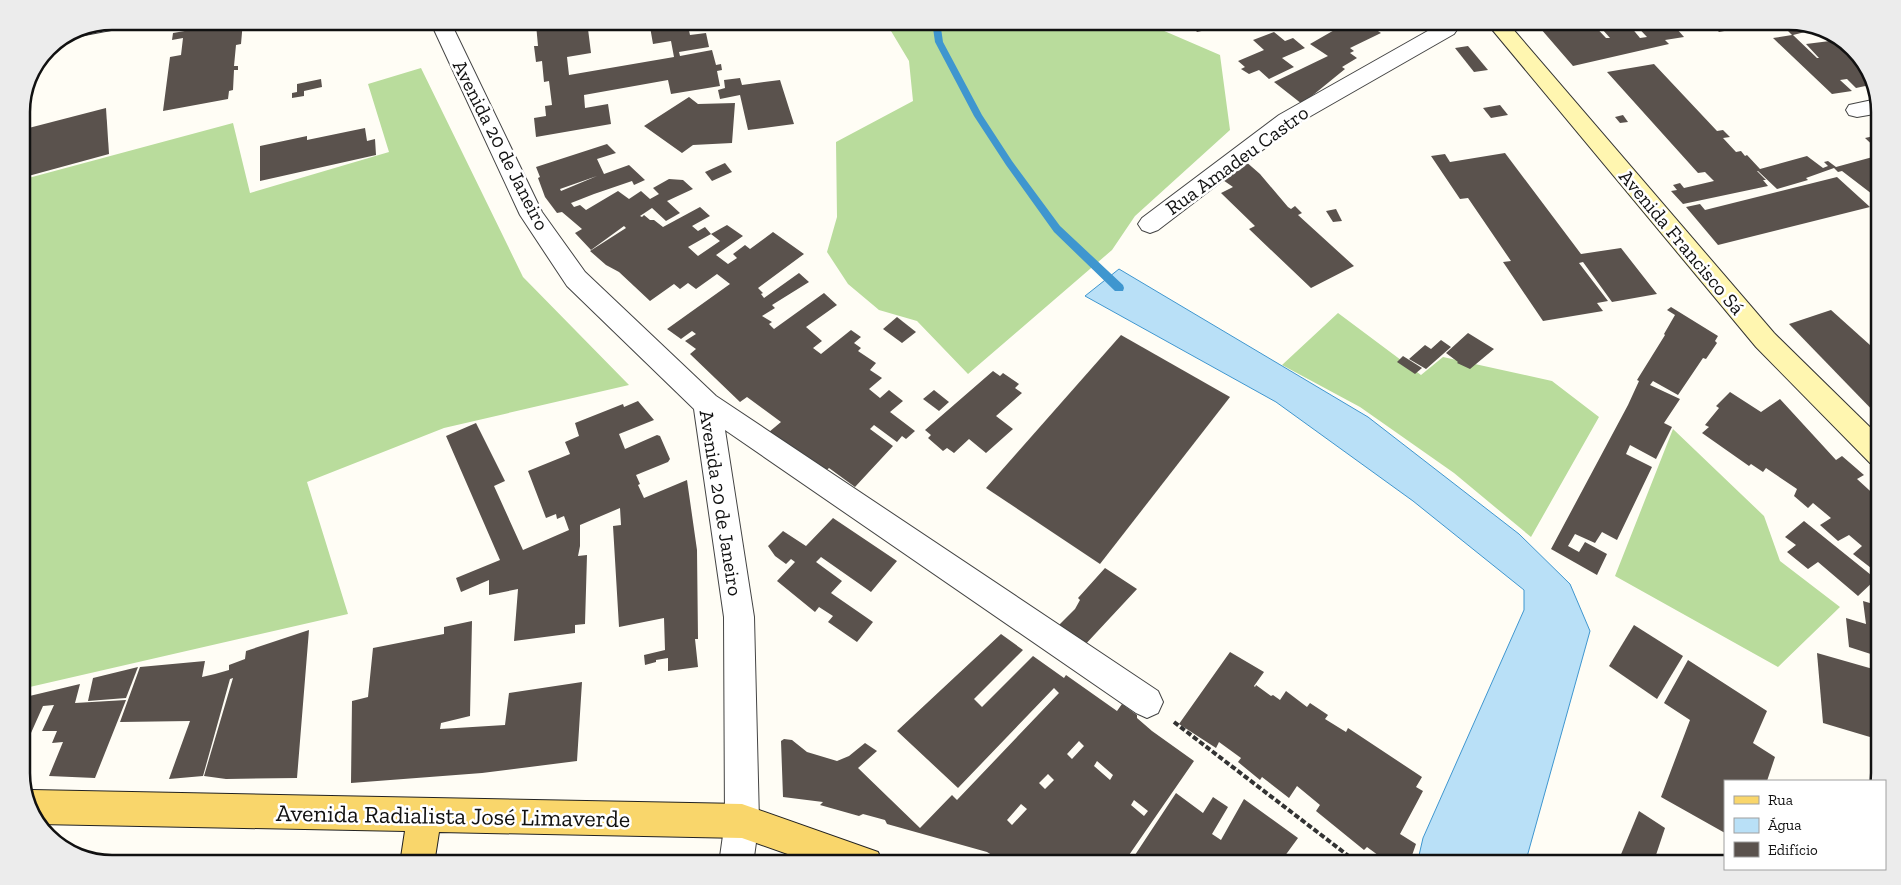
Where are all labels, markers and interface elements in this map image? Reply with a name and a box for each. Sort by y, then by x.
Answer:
street label: Avenida 20 de Janeiro [448,56,554,234]
street label: Rua Amadeu Castro [1161,100,1313,220]
street label: Avenida Francisco Sá [1614,165,1750,320]
street label: Avenida 20 de Janeiro [694,408,748,598]
legend [1724,780,1886,870]
text: Rua [1768,791,1793,809]
street label: Avenida Radialista José Limaverde [276,798,630,833]
text: Água [1768,816,1801,834]
text: Edifício [1768,841,1818,859]

